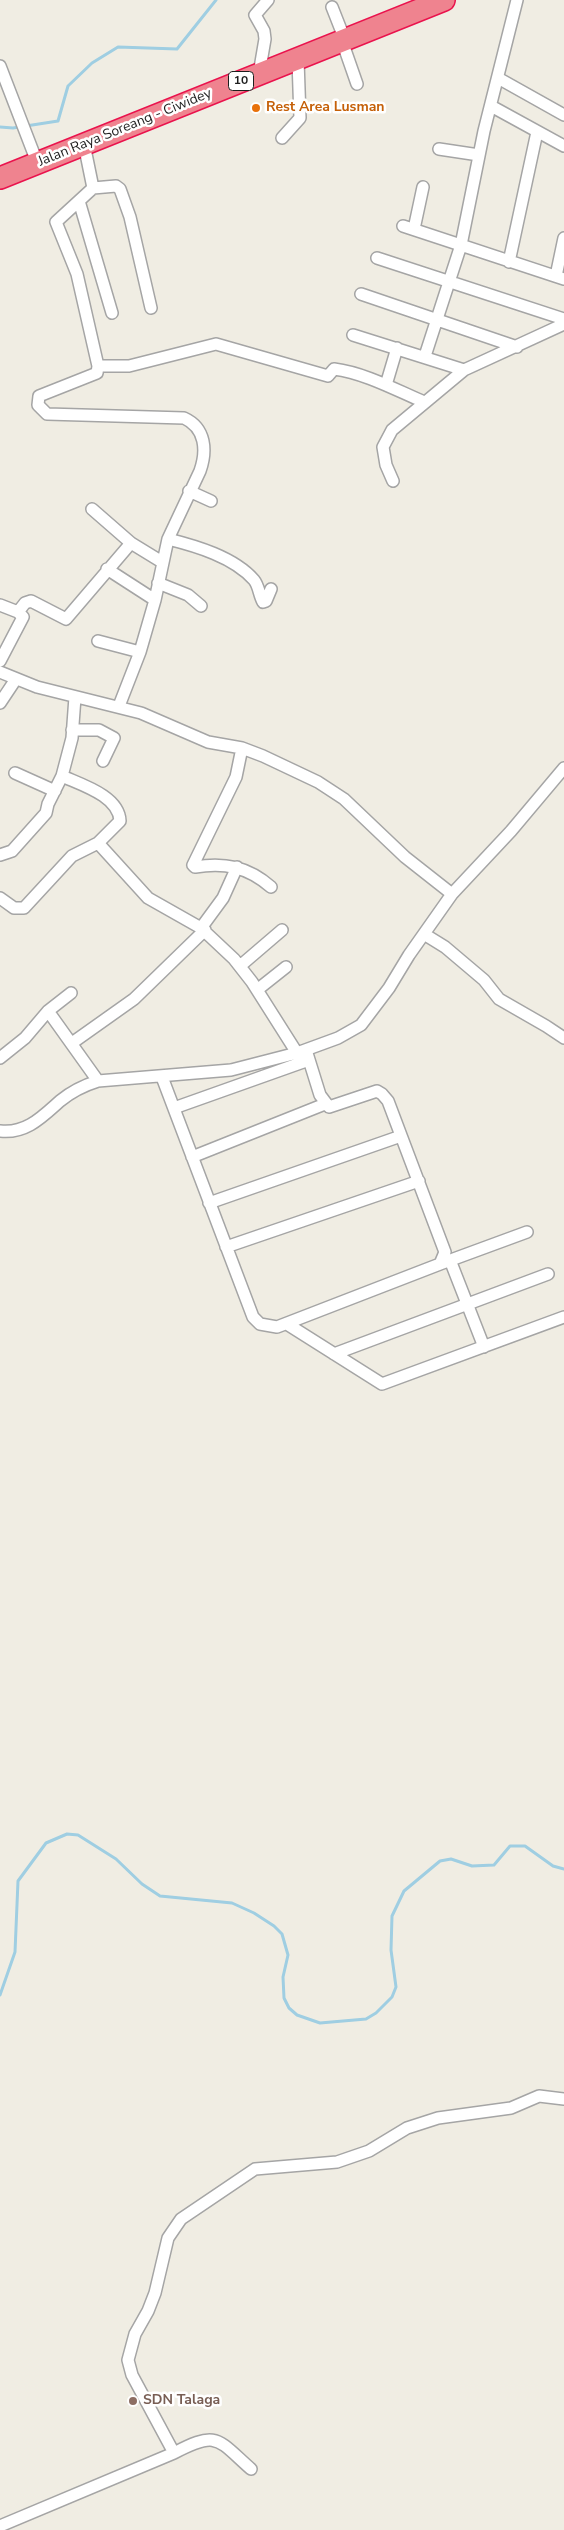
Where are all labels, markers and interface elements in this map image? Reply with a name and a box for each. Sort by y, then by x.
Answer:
road number: 10 [228,72,254,90]
street label: Jalan Raya Soreang - Ciwidey [36,85,214,171]
place label: Rest Area Lusman [266,100,385,116]
marker: Rest Area Lusman [250,102,262,114]
place label: SDN Talaga [143,2393,220,2409]
marker: SDN Talaga [127,2395,139,2407]

